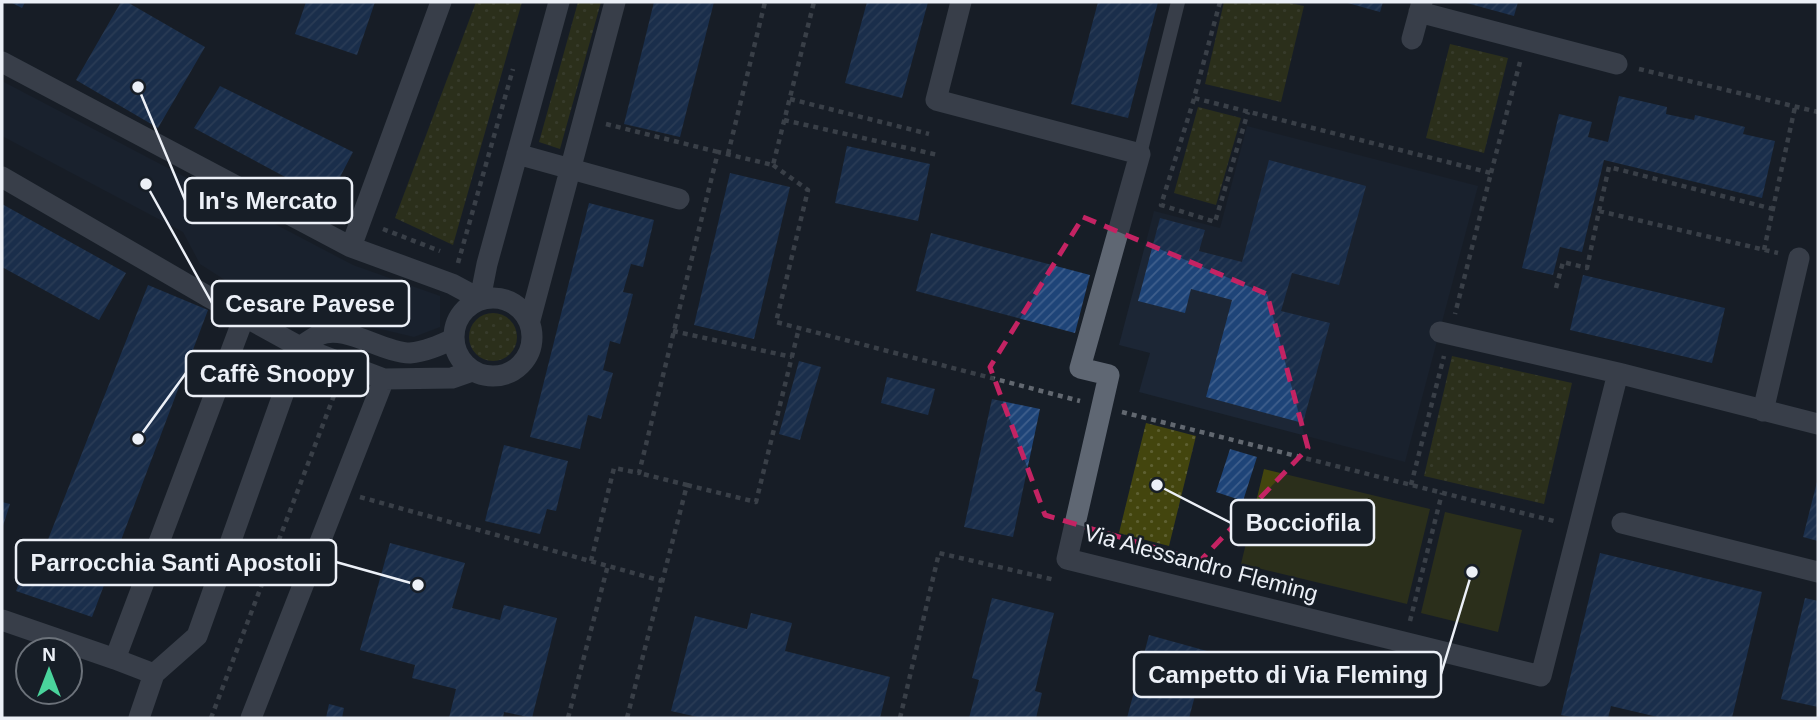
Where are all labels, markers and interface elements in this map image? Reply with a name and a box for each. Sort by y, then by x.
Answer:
callout: In's Mercato [185,178,352,223]
text: In's Mercato [198,187,338,214]
callout: Cesare Pavese [212,281,409,326]
text: Cesare Pavese [225,290,395,317]
callout: Caffè Snoopy [186,351,368,396]
text: Caffè Snoopy [200,360,355,387]
callout: Bocciofila [1231,500,1374,545]
text: Bocciofila [1246,509,1361,536]
street label: Via Alessandro Fleming [1081,519,1321,607]
callout: Parrocchia Santi Apostoli [16,540,336,585]
text: Parrocchia Santi Apostoli [30,549,322,576]
north arrow [14,636,84,706]
text: N [42,644,56,665]
callout: Campetto di Via Fleming [1134,652,1441,697]
text: Campetto di Via Fleming [1148,661,1428,688]

